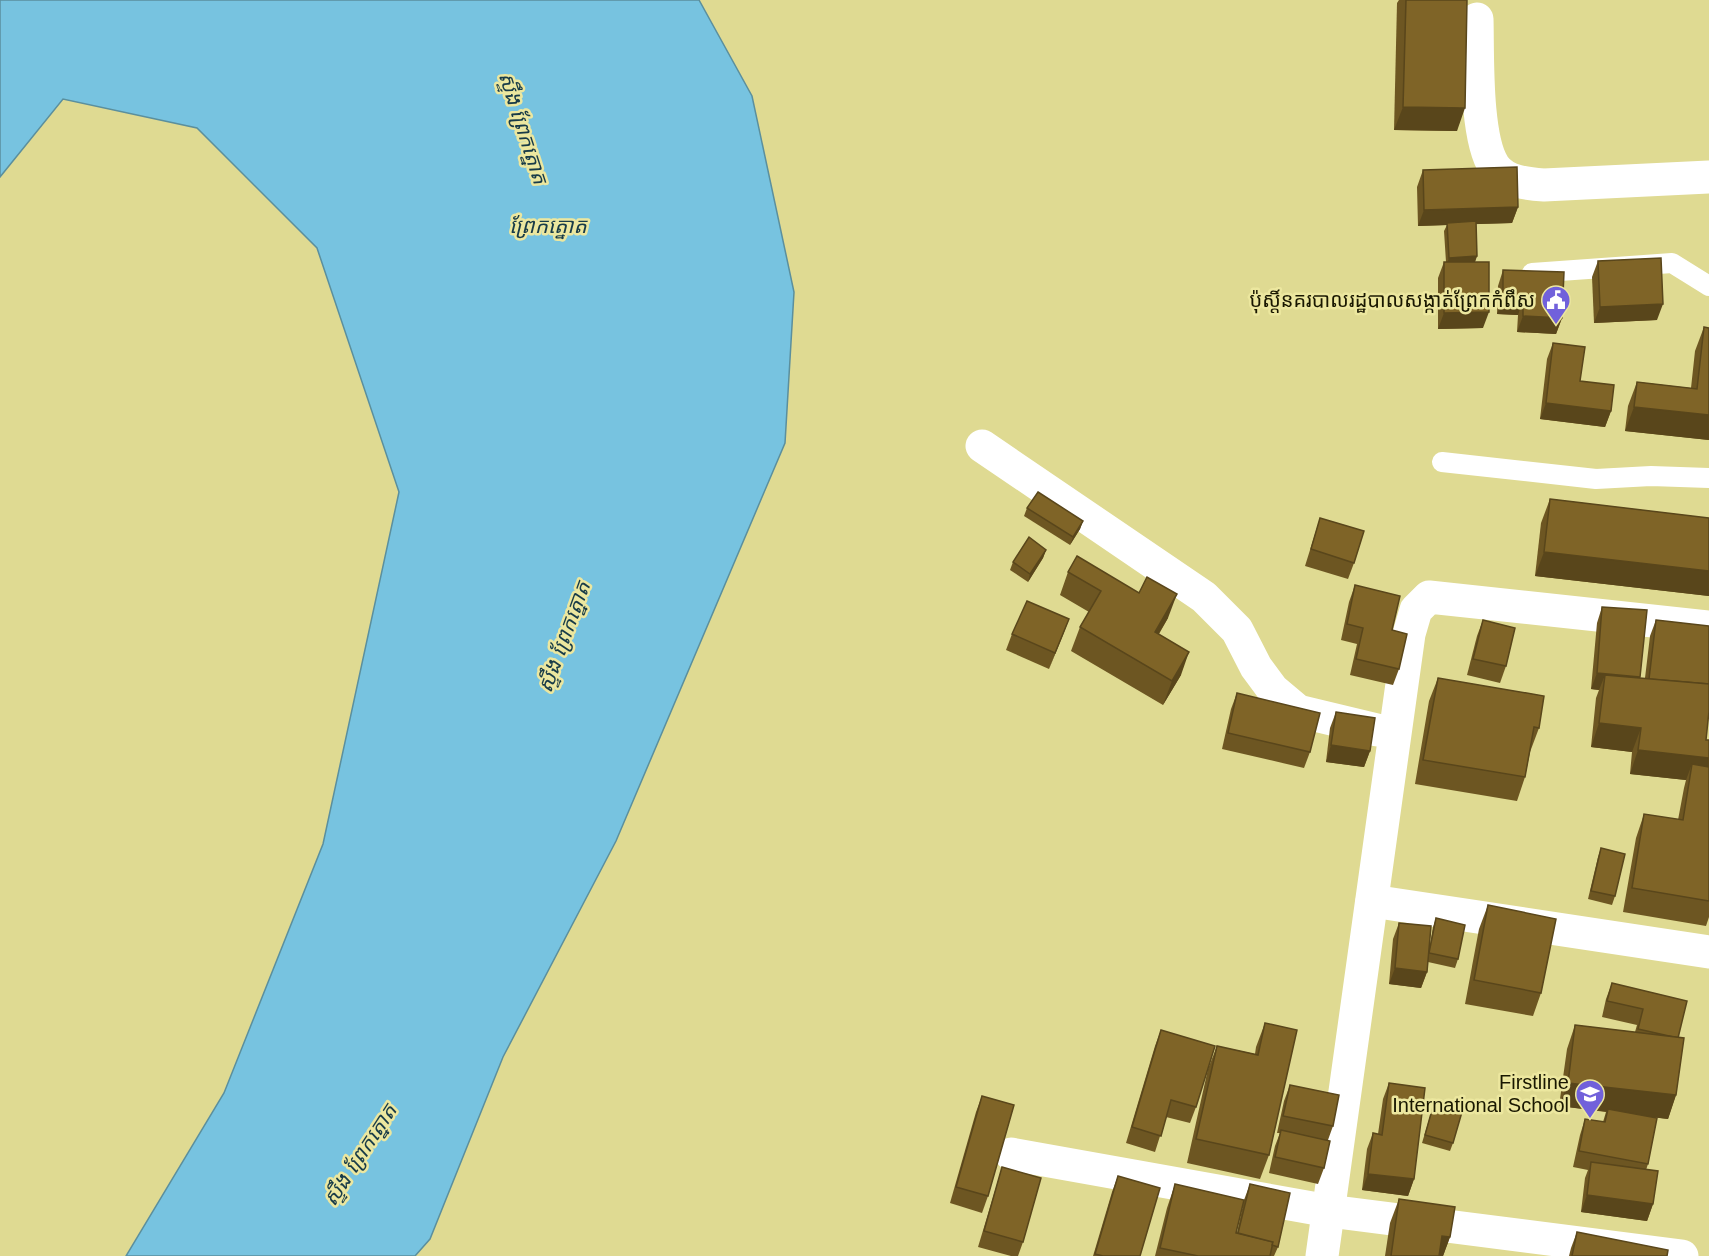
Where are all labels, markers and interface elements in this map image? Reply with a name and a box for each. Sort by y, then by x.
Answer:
water label: ស្ទឹង ព្រែកត្នោត [492,69,553,189]
water label: ព្រែកត្នោត [509,214,588,240]
public building icon: ប៉ុស្តិ៍នគរបាលរដ្ឋបាលសង្កាត់ព្រែកកំពឹស [1540,284,1572,326]
place label: ប៉ុស្តិ៍នគរបាលរដ្ឋបាលសង្កាត់ព្រែកកំពឹស [1249,289,1535,314]
water label: ស្ទឹង ព្រែកត្នោត [532,577,597,696]
place label: Firstline International School [1392,1071,1569,1116]
school or university icon: Firstline International School [1574,1078,1606,1120]
water label: ស្ទឹង ព្រែកត្នោត [318,1098,404,1211]

